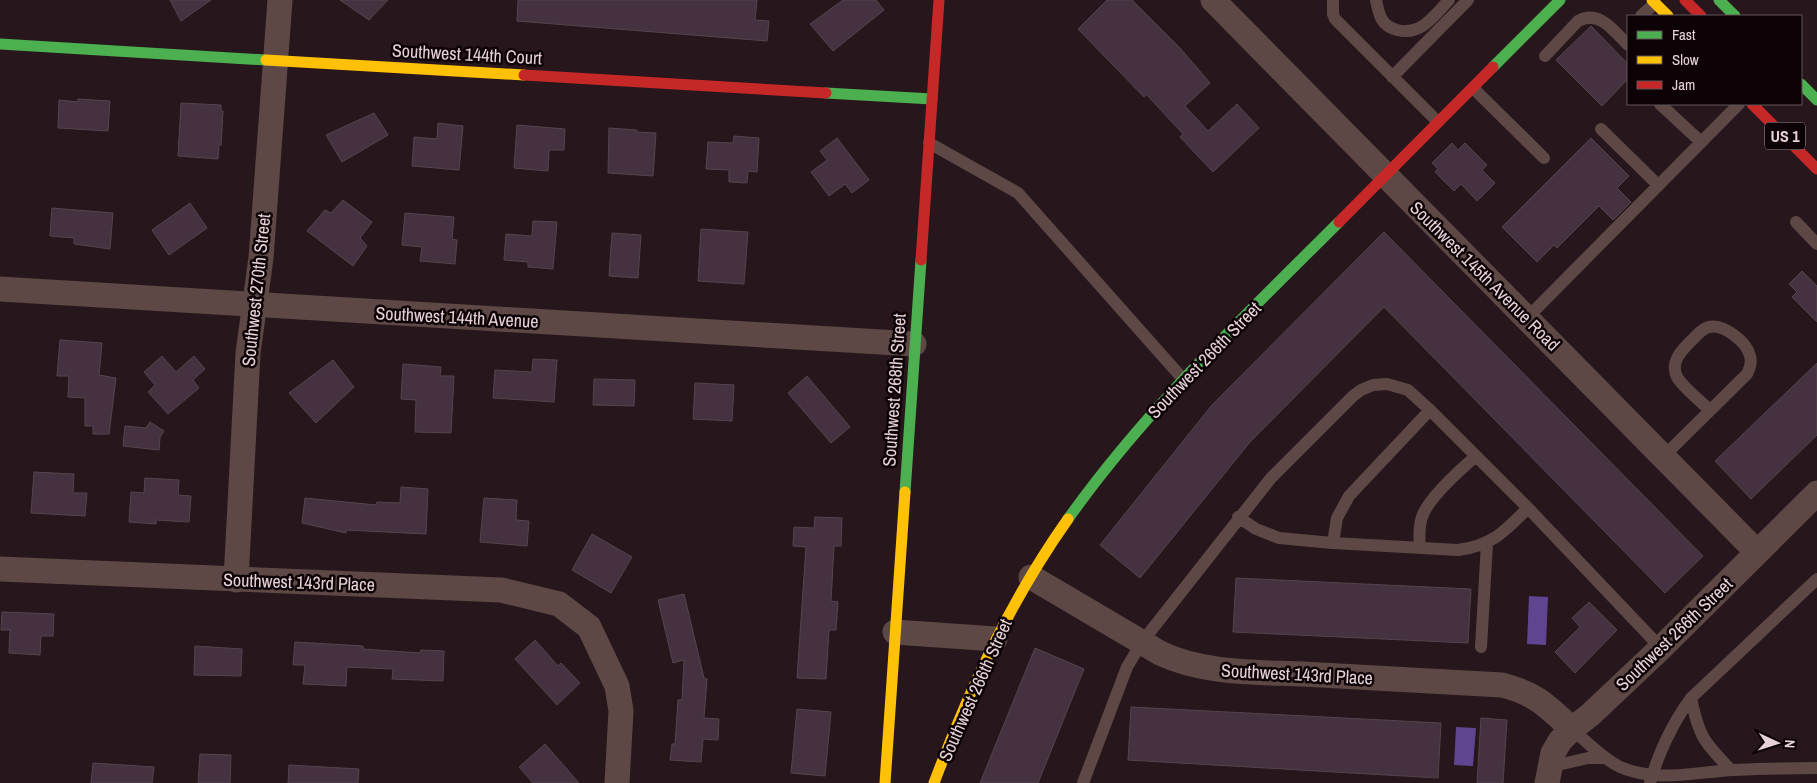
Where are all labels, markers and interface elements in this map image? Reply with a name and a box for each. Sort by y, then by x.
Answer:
legend [1627,15,1802,105]
text: Fast [1672,24,1696,45]
street label: Southwest 144th Court [391,38,543,70]
text: Slow [1672,49,1699,70]
text: Jam [1672,74,1695,95]
road number: US 1 [1765,122,1805,150]
street label: Southwest 145th Avenue Road [1405,196,1565,356]
street label: Southwest 270th Street [236,212,276,368]
street label: Southwest 266th Street [1142,296,1266,424]
street label: Southwest 144th Avenue [375,300,539,334]
street label: Southwest 268th Street [876,313,912,467]
street label: Southwest 143rd Place [223,567,375,597]
street label: Southwest 266th Street [1610,572,1738,696]
street label: Southwest 266th Street [932,615,1018,765]
street label: Southwest 143rd Place [1221,658,1373,690]
north arrow [1752,718,1802,768]
text: N [1781,739,1799,749]

